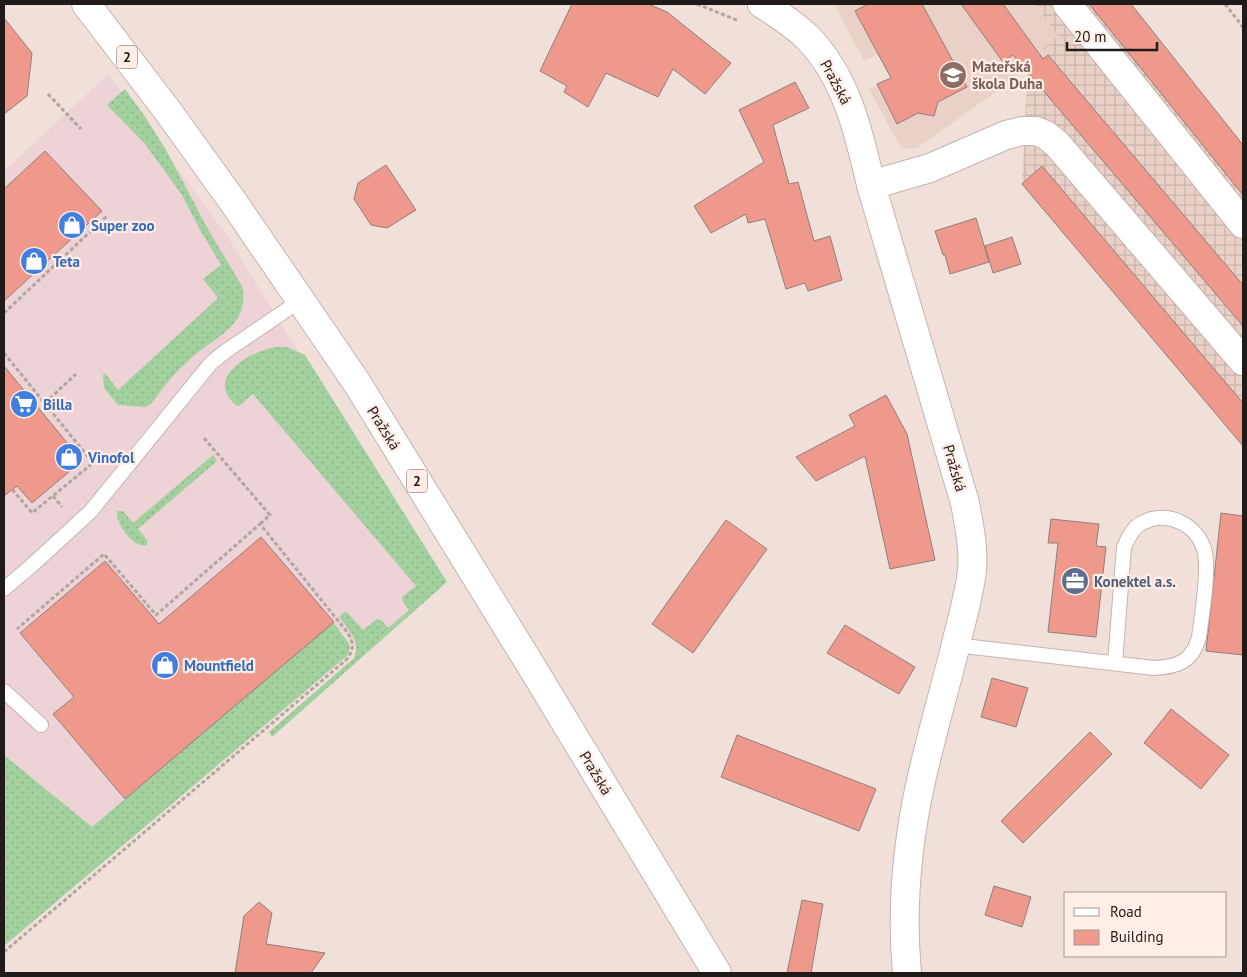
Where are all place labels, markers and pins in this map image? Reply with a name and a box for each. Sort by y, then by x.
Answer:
place label: Mateřská škola Duha [972,57,1043,93]
school or university icon: Mateřská škola Duha [938,60,968,90]
shop icon: Super zoo [57,210,87,240]
place label: Super zoo [91,216,155,235]
shop icon: Teta [19,246,49,276]
place label: Teta [53,252,80,271]
supermarket icon: Billa [9,389,39,419]
place label: Billa [43,395,72,414]
shop icon: Vinofol [54,442,84,472]
place label: Vinofol [87,448,135,467]
office icon: Konektel a.s. [1060,566,1090,596]
place label: Konektel a.s. [1094,572,1176,591]
shop icon: Mountfield [150,650,180,680]
place label: Mountfield [184,656,254,675]

